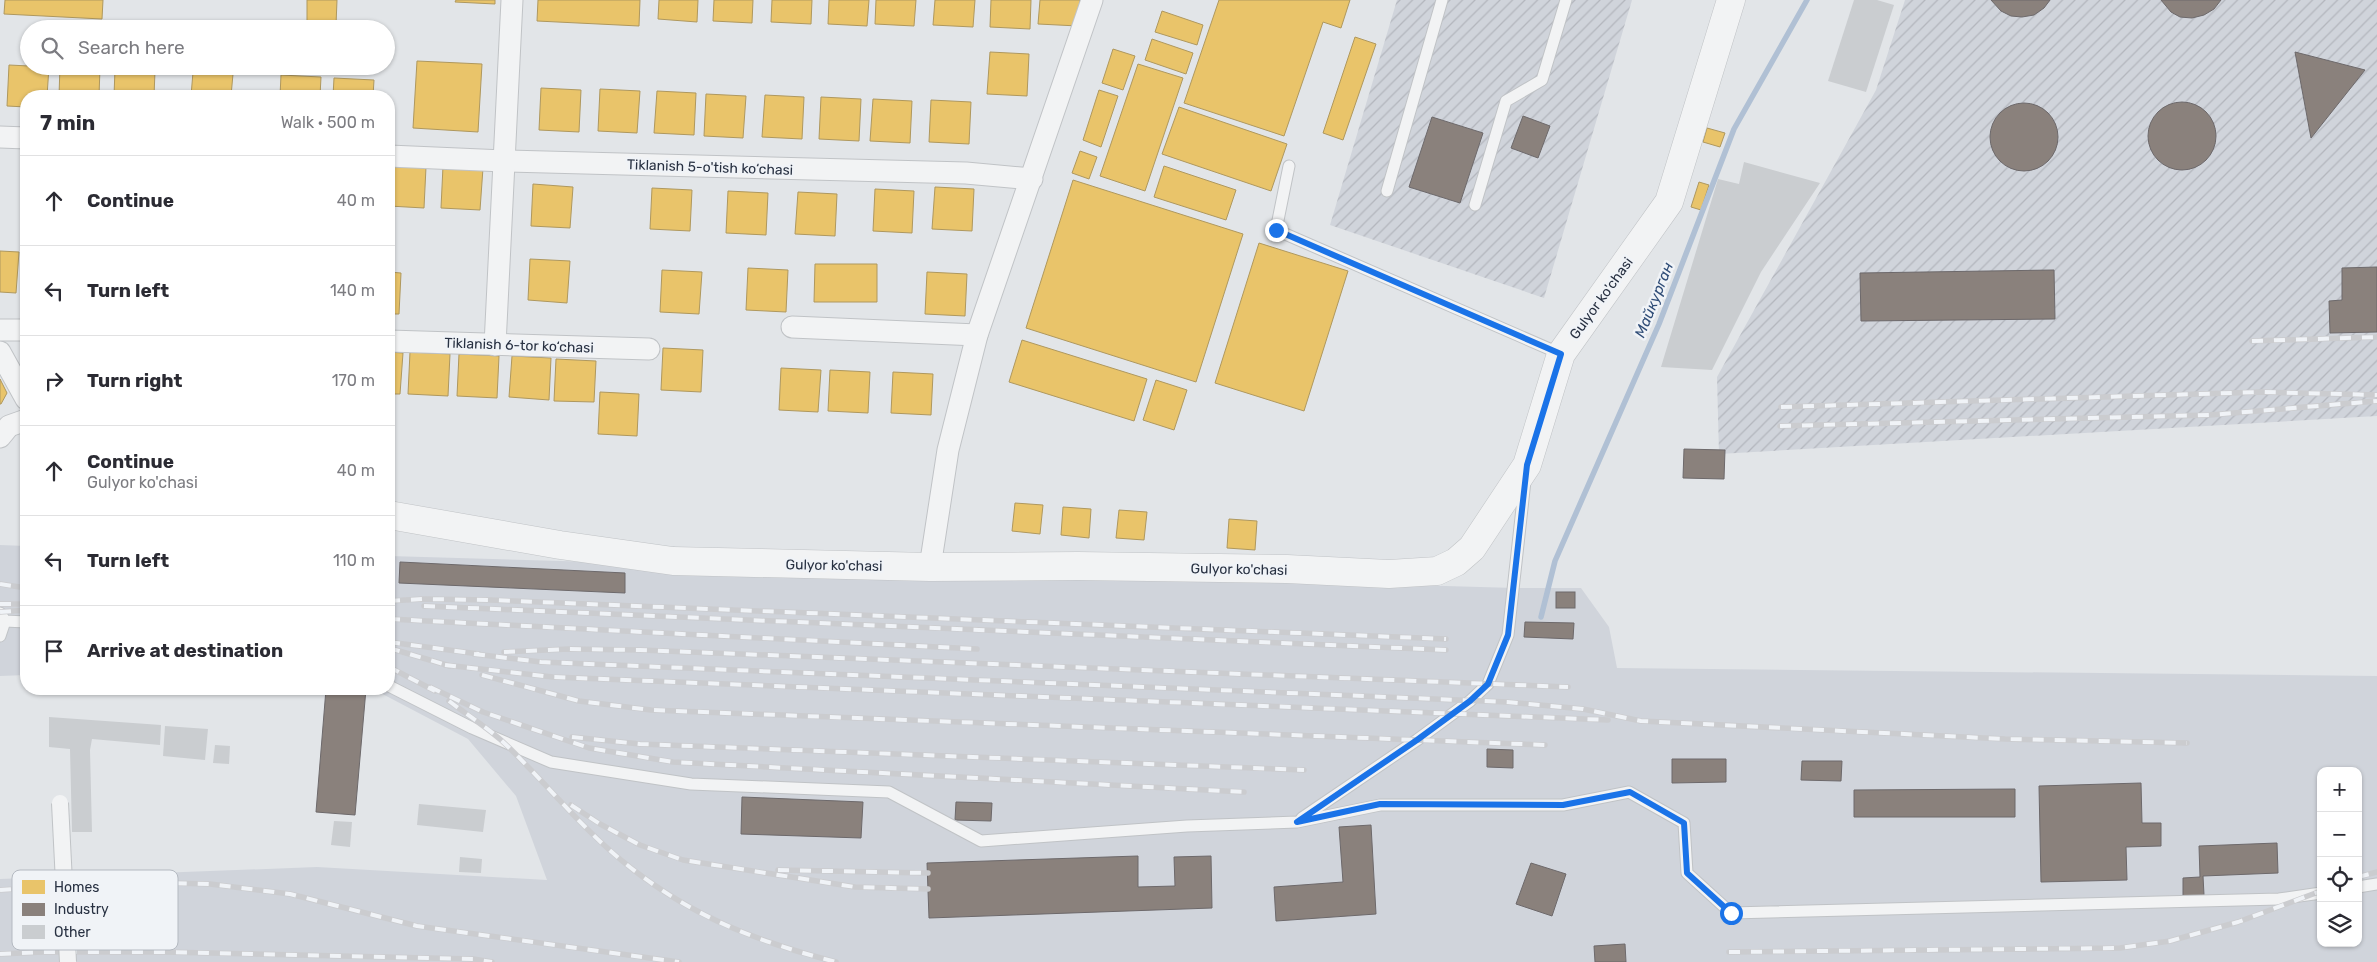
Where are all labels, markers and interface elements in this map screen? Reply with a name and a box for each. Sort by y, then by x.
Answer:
search box [20,20,395,75]
icon: search [38,34,66,62]
text: Search here [78,36,185,59]
text: 7 min [40,110,95,135]
text: Walk · 500 m [281,113,375,132]
street label: Tiklanish 5-o'tish ko‘chasi [627,156,793,179]
icon: ahead [40,187,68,215]
text: Continue [87,189,174,212]
text: 40 m [337,191,375,210]
route end [1265,219,1288,242]
street label: Gulyor ko'chasi [1566,254,1637,343]
water label: Майкурган [1631,260,1677,340]
icon: left [40,277,68,305]
text: Turn left [87,279,169,302]
text: 140 m [330,281,375,300]
street label: Tiklanish 6-tor ko‘chasi [444,334,594,357]
icon: right [40,367,68,395]
text: Turn right [87,369,182,392]
text: 170 m [332,371,375,390]
text: Continue [87,450,174,473]
icon: ahead [40,457,68,485]
text: 40 m [337,461,375,480]
text: Gulyor ko'chasi [87,473,198,492]
icon: left [40,547,68,575]
text: Turn left [87,549,169,572]
text: 110 m [333,551,375,570]
street label: Gulyor ko'chasi [785,556,883,575]
street label: Gulyor ko'chasi [1190,560,1288,579]
icon: arrive [40,637,68,665]
text: Arrive at destination [87,639,283,662]
map controls [2317,767,2362,947]
button: + [2317,767,2362,812]
button: − [2317,812,2362,857]
button: locate [2317,857,2362,902]
legend [12,870,178,950]
text: Homes [54,879,99,896]
text: Industry [54,901,109,918]
route start [1720,902,1743,925]
button: layers [2317,902,2362,947]
text: Other [54,924,91,941]

